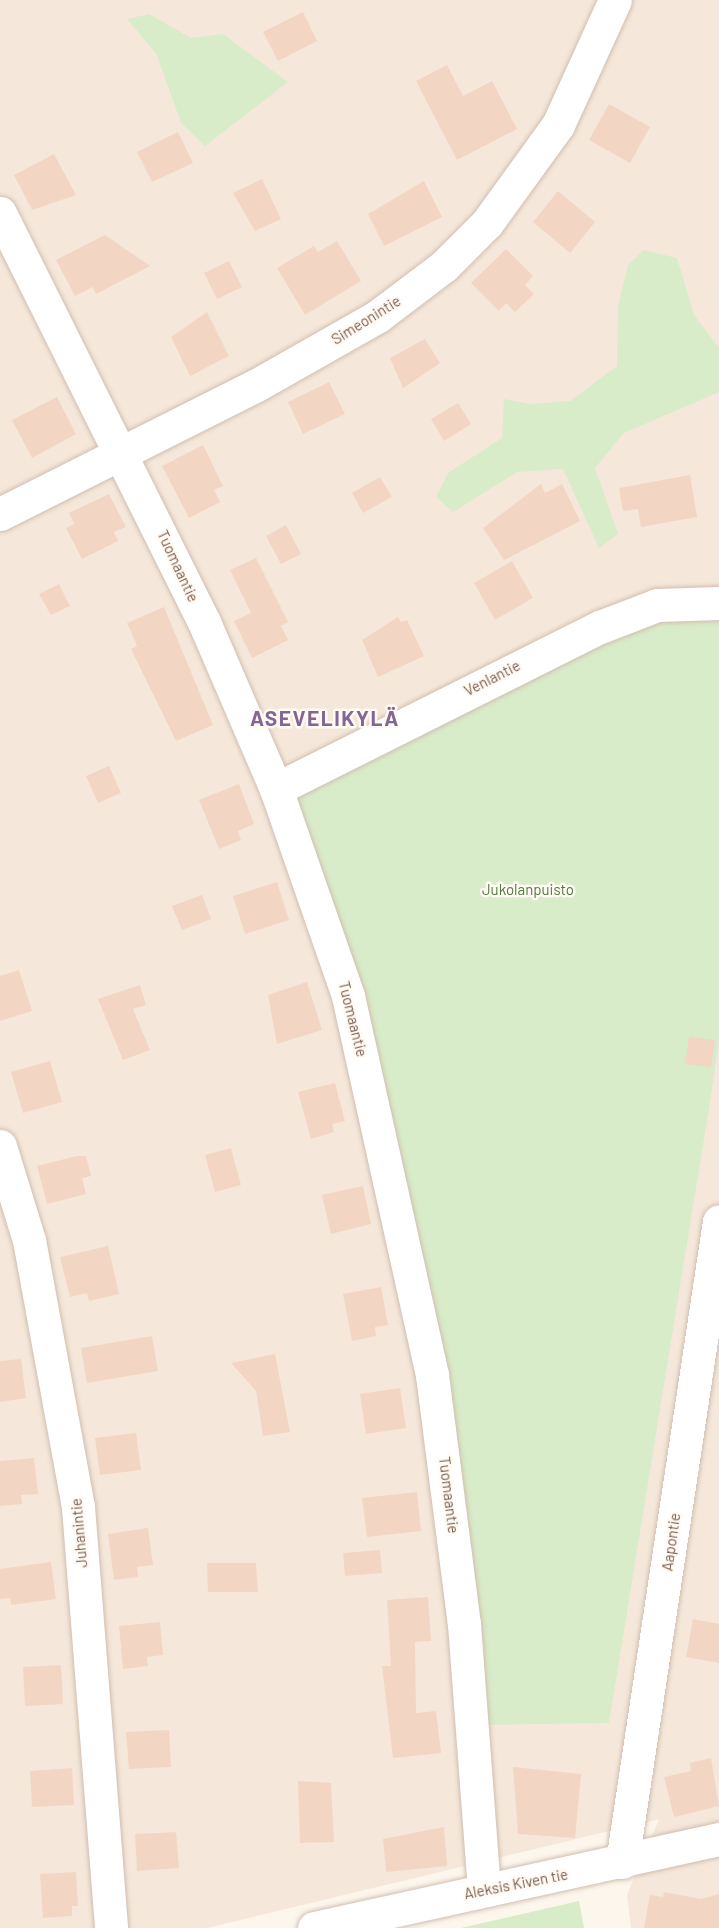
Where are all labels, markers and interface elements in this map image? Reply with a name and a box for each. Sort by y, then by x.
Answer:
street label: Simeonintie [328,292,404,348]
street label: Tuomaantie [154,527,202,605]
street label: Venlantie [461,656,523,700]
district label: ASEVELIKYLÄ [250,705,400,731]
park label: Jukolanpuisto [482,881,574,899]
street label: Tuomaantie [335,979,371,1059]
street label: Tuomaantie [435,1456,463,1534]
street label: Juhanintie [67,1497,91,1569]
street label: Aapontie [658,1512,684,1572]
street label: Aleksis Kiven tie [463,1865,569,1903]

